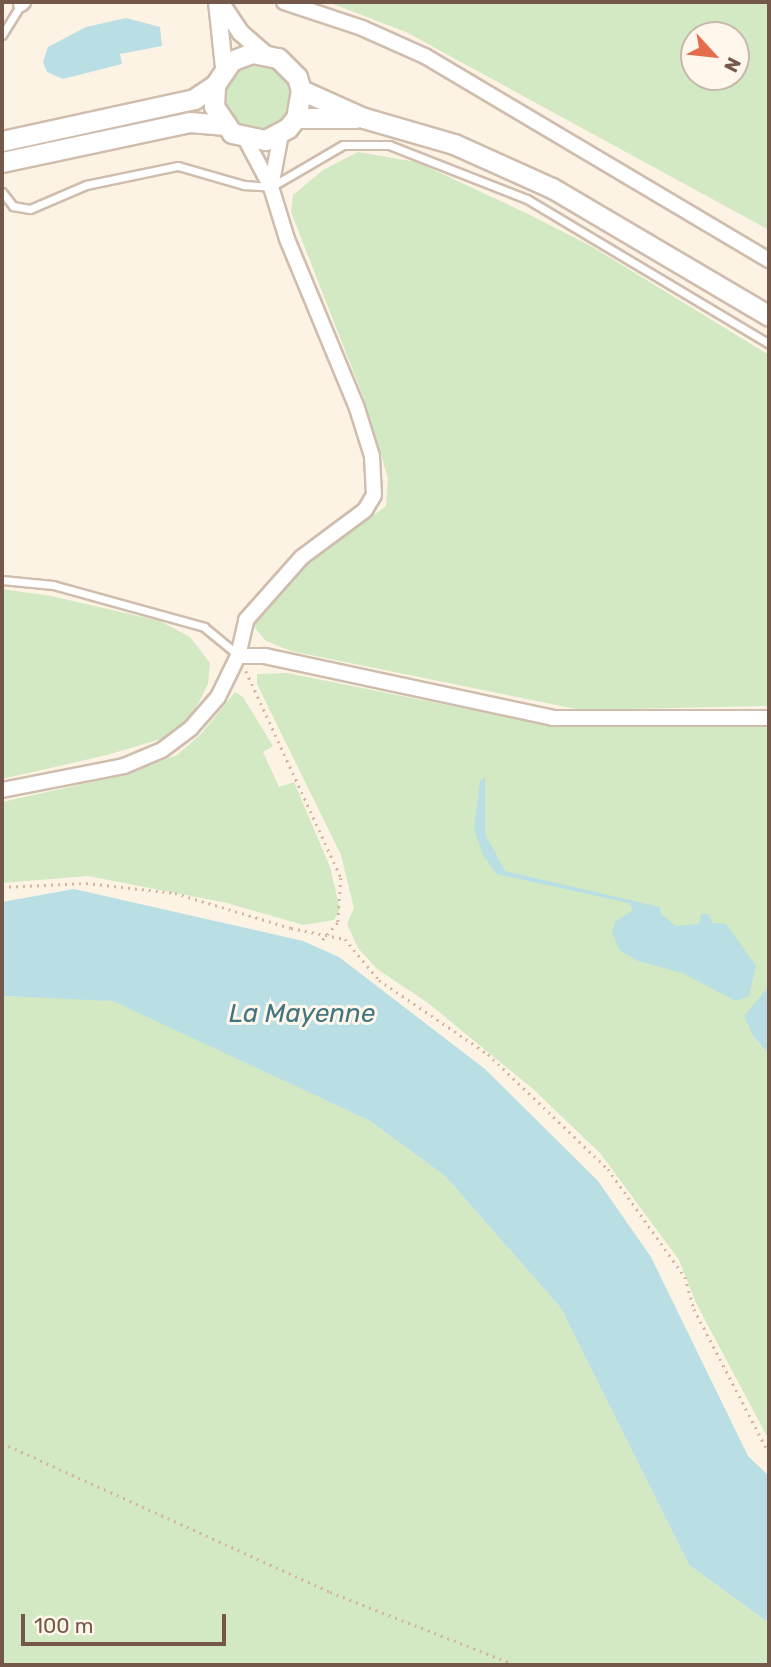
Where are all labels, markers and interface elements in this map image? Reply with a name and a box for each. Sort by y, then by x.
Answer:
north arrow [680,21,750,91]
text: N [719,54,746,76]
water label: La Mayenne [229,998,375,1030]
scale bar [24,1600,229,1644]
text: 100 m [34,1613,93,1638]

